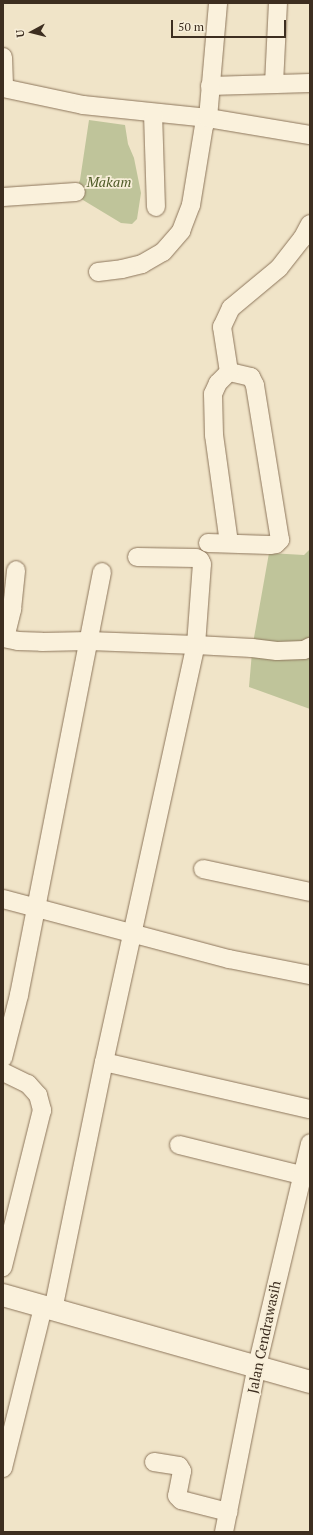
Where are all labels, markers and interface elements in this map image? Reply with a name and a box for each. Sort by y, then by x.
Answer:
north arrow [12,12,52,52]
scale bar [173,12,288,38]
text: 50 m [178,19,204,34]
text: U [13,29,28,38]
park label: Makam [87,174,131,190]
street label: Jalan Cendrawasih [244,1279,284,1395]

